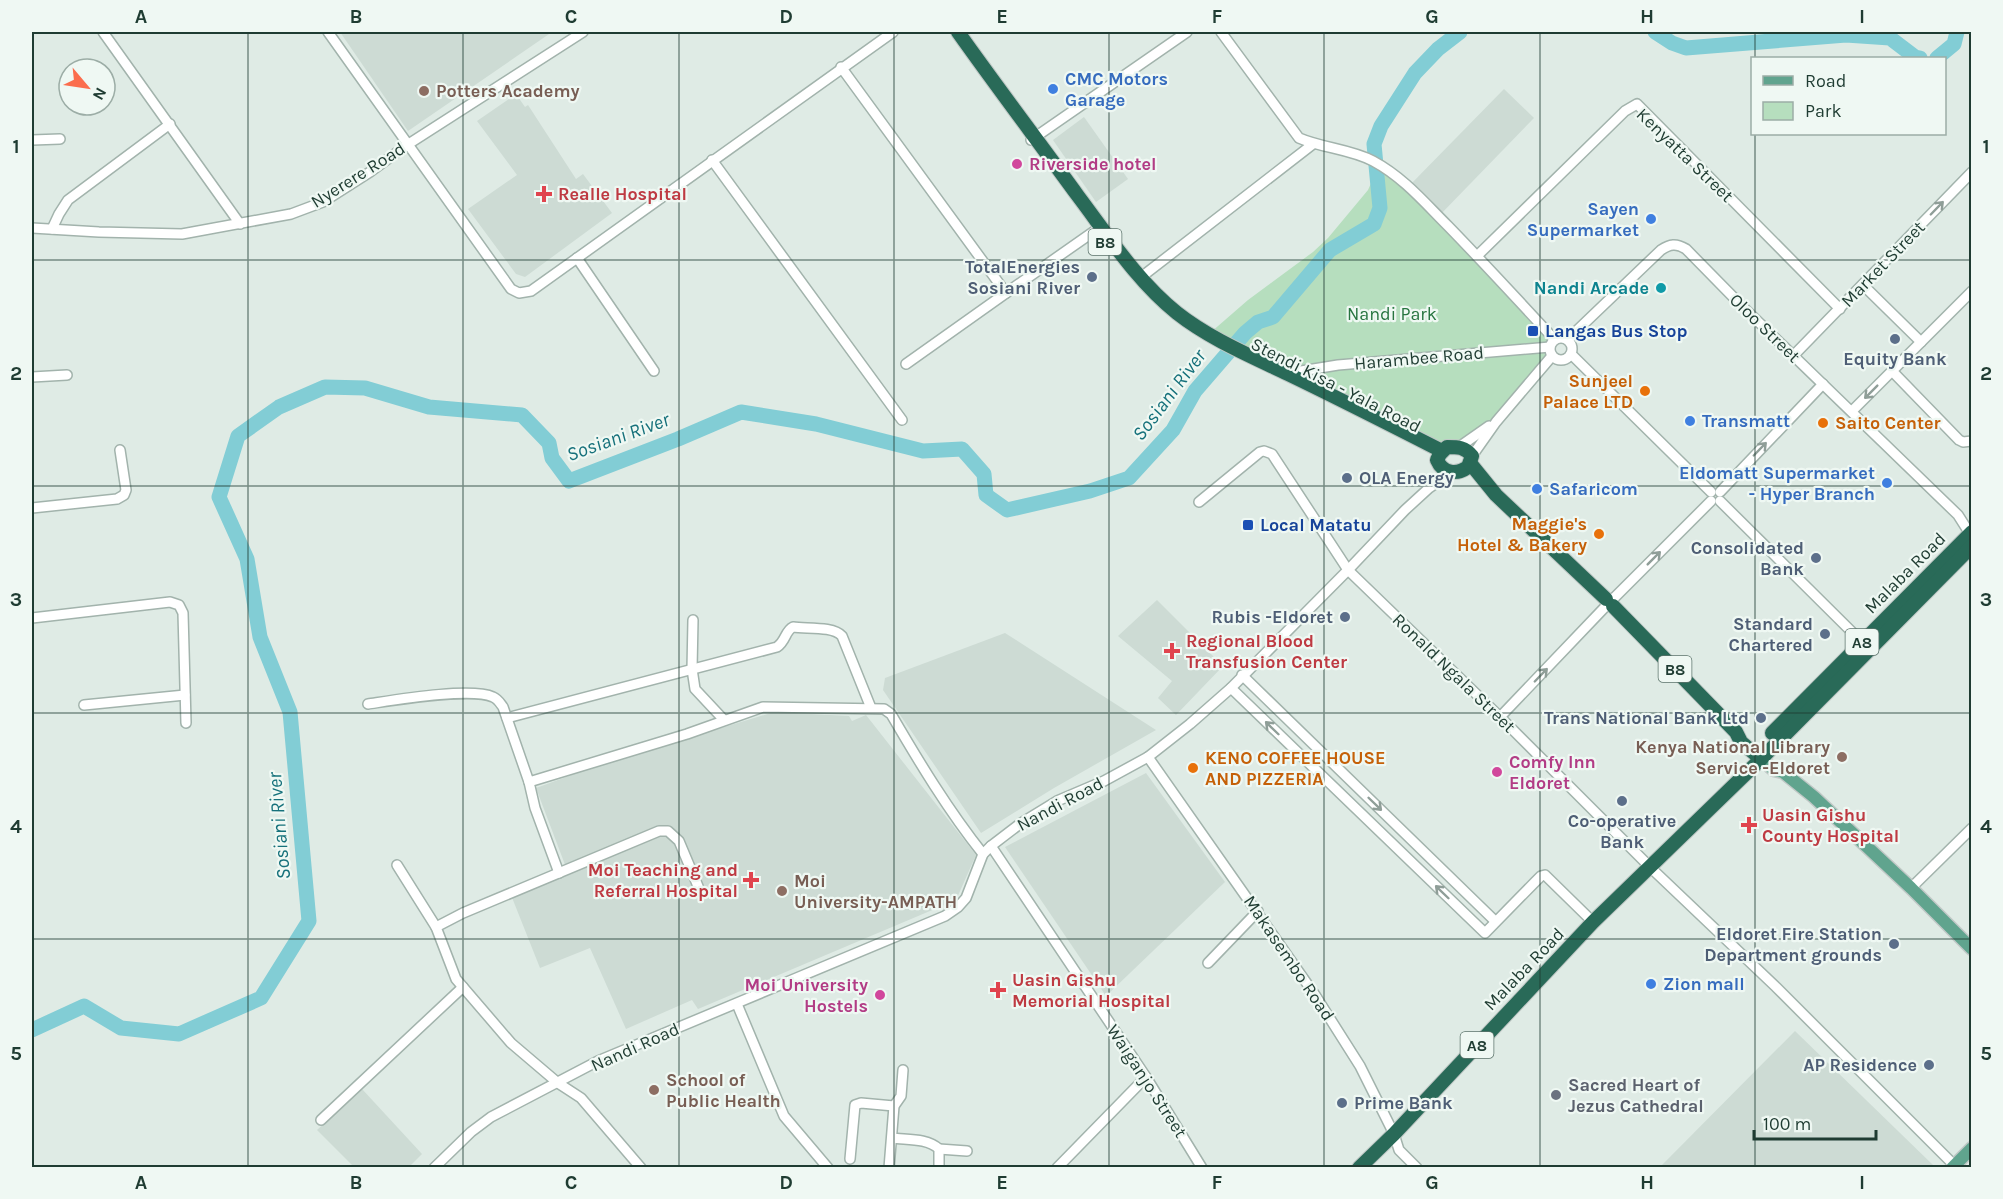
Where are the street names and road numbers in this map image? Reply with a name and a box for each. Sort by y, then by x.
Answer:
street label: Kenyatta Street [1632,103,1738,207]
street label: Nyerere Road [307,137,409,213]
street label: Market Street [1836,216,1930,312]
road number: B8 [1088,229,1122,255]
street label: Oloo Street [1725,289,1805,367]
street label: Stendi Kisa - Yala Road [1247,333,1425,437]
street label: Harambee Road [1353,341,1485,375]
street label: Malaba Road [1860,528,1950,618]
street label: Ronald Ngala Street [1388,609,1520,738]
road number: A8 [1846,629,1878,655]
road number: B8 [1658,656,1692,682]
street label: Nandi Road [1013,772,1107,836]
street label: Makasembo Road [1239,891,1339,1025]
street label: Malaba Road [1479,923,1569,1015]
street label: Nandi Road [587,1018,683,1076]
street label: Waiganjo Street [1102,1020,1192,1142]
road number: A8 [1460,1032,1494,1058]

